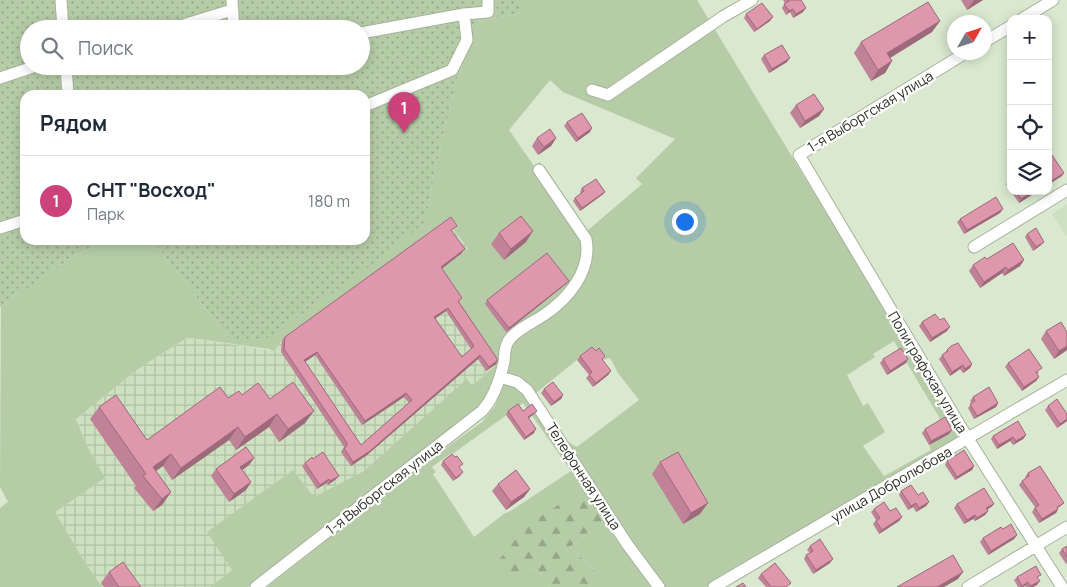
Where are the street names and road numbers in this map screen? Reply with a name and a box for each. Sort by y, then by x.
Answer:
street label: 1-я Выборгская улица [804,66,936,156]
street label: Полиграфская улица [884,307,972,437]
street label: Телефонная улица [542,419,626,533]
street label: 1-я Выборгская улица [322,435,446,539]
street label: улица Добролюбова [827,442,955,526]

